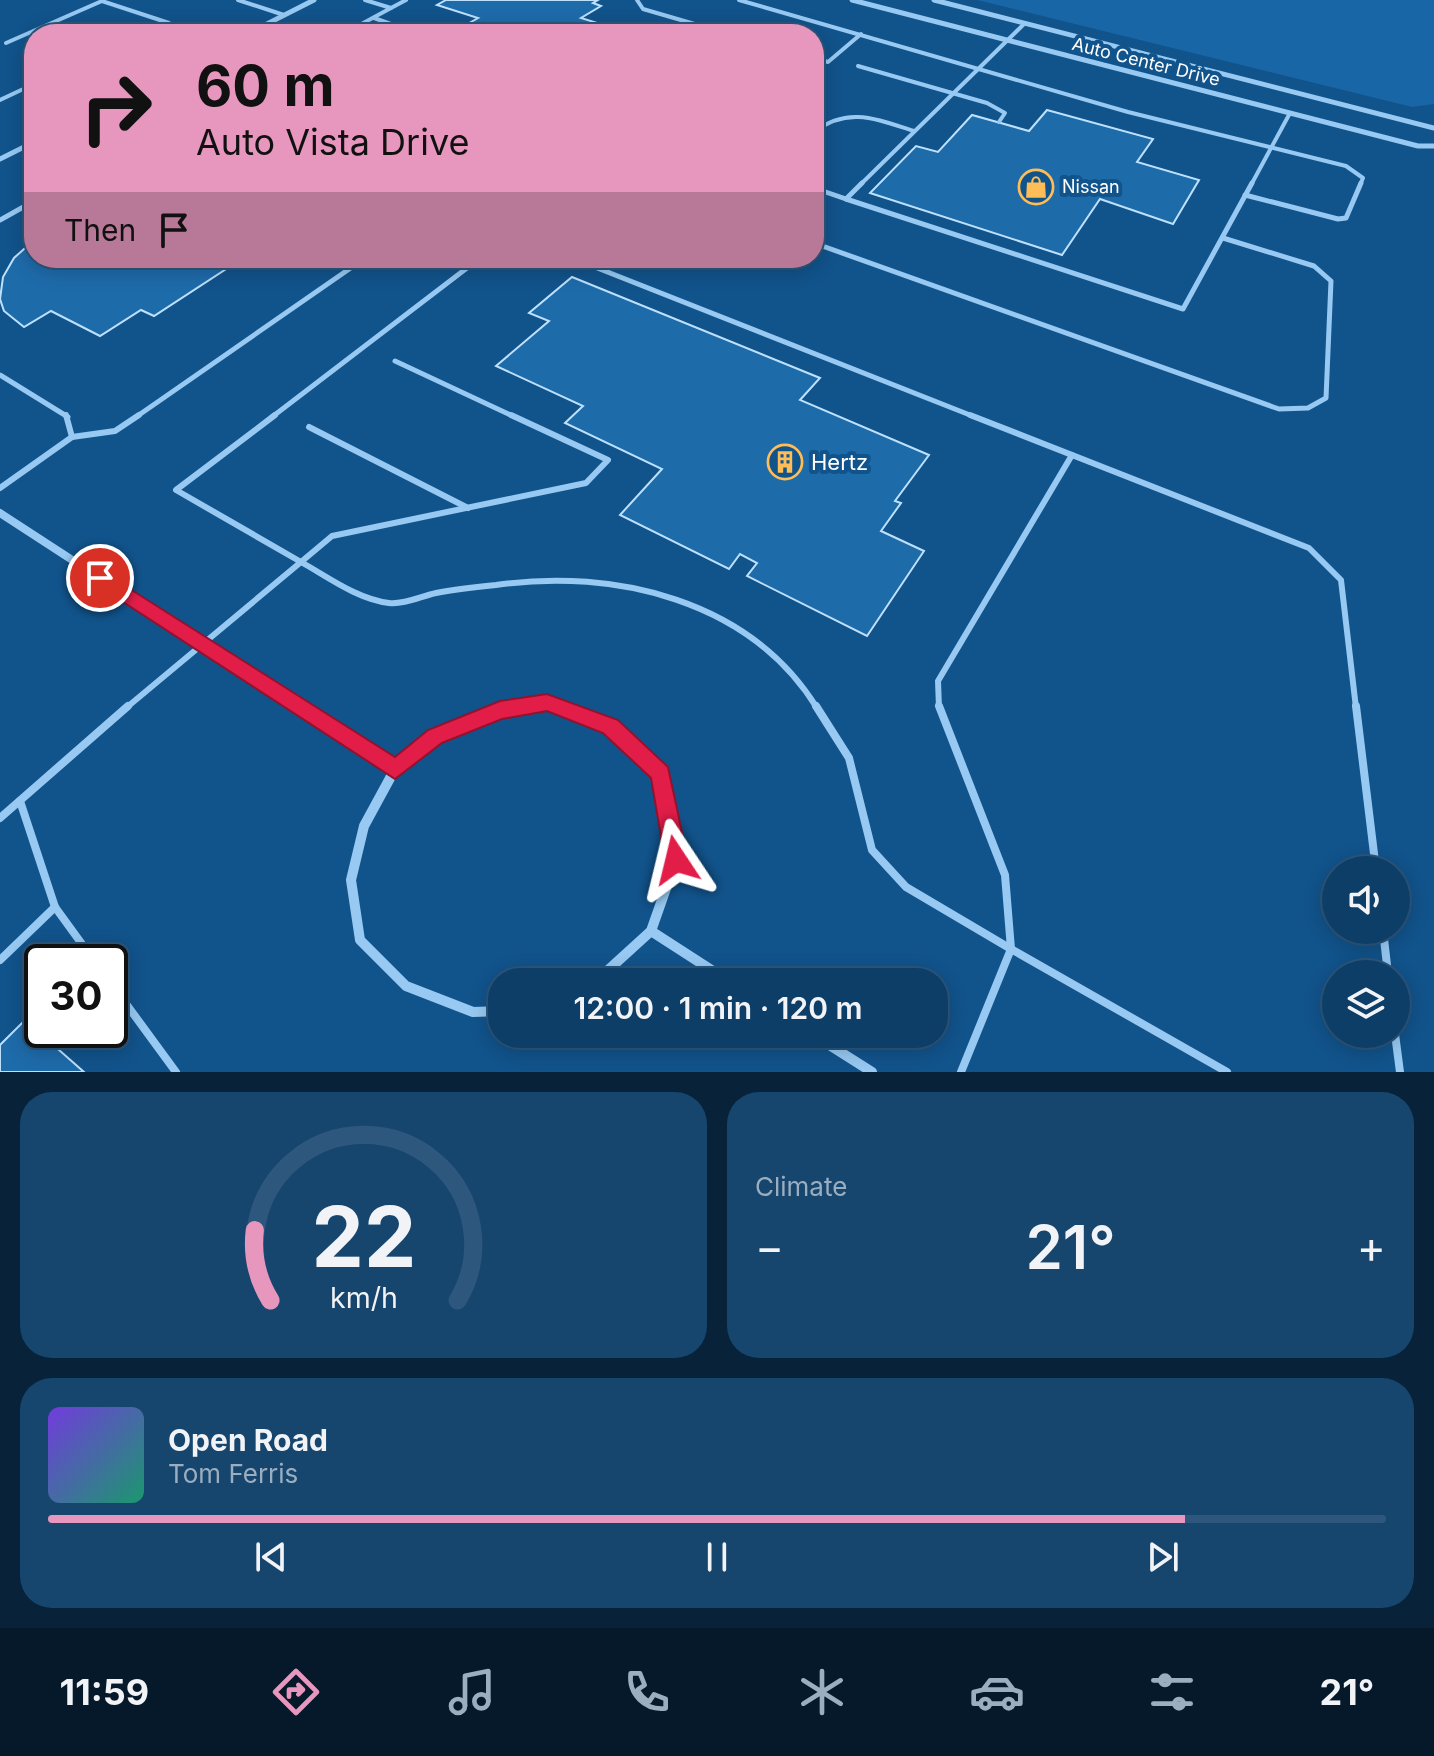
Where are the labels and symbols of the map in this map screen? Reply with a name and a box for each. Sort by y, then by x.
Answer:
street label: Auto Center Drive [1070,33,1222,90]
shop icon: Nissan [1017,168,1055,206]
place label: Nissan [1062,176,1120,197]
building icon: Hertz [766,443,804,481]
place label: Hertz [811,449,868,475]
pin [66,544,134,612]
position arrow [634,818,718,902]
speed limit sign: 30 [24,944,128,1048]

